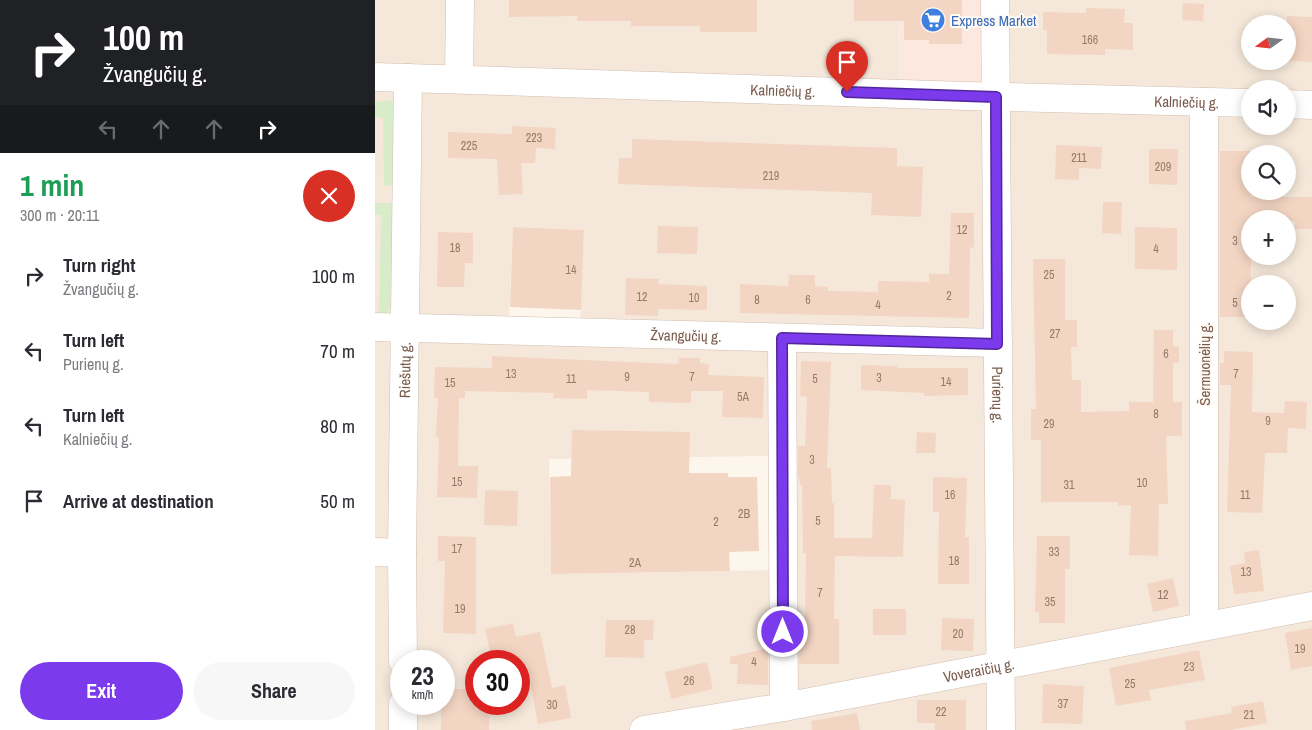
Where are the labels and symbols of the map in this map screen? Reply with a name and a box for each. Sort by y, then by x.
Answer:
supermarket icon: Express Market [920,7,946,33]
place label: Express Market [951,10,1037,31]
north arrow [1241,15,1296,70]
house number: 166 [1082,32,1098,48]
pin [826,41,868,92]
street label: Kalniečių g. [750,79,816,102]
street label: Kalniečių g. [1154,90,1219,113]
house number: 223 [526,130,542,146]
house number: 225 [461,138,478,154]
house number: 211 [1071,150,1087,166]
house number: 209 [1155,159,1171,175]
house number: 219 [763,168,779,184]
house number: 12 [957,222,967,238]
house number: 3 [1232,233,1238,249]
house number: 18 [450,240,460,256]
house number: 4 [1153,241,1159,257]
house number: 14 [566,262,577,278]
house number: 25 [1044,267,1055,283]
house number: 2 [946,288,952,304]
house number: 12 [637,289,647,305]
house number: 10 [689,290,699,306]
house number: 8 [754,292,760,308]
house number: 6 [805,292,811,308]
house number: 5 [1232,295,1238,311]
house number: 4 [875,297,881,313]
street label: Šermuonėlių g. [1194,322,1215,406]
street label: Žvangučių g. [650,324,722,346]
house number: 27 [1050,326,1061,342]
street label: Riešutų g. [393,342,415,398]
house number: 6 [1163,346,1169,362]
house number: 13 [506,366,516,382]
street label: Purienų g. [988,366,1009,423]
house number: 7 [1233,366,1239,382]
house number: 9 [624,369,630,385]
house number: 7 [689,369,695,385]
house number: 3 [876,370,882,386]
house number: 11 [566,371,577,387]
house number: 5 [812,371,818,387]
house number: 14 [941,374,952,390]
house number: 15 [445,375,456,391]
house number: 5A [737,389,749,405]
house number: 8 [1153,406,1159,422]
house number: 9 [1265,413,1271,429]
house number: 29 [1044,416,1054,432]
house number: 3 [809,452,815,468]
house number: 15 [452,474,463,490]
house number: 10 [1137,475,1147,491]
house number: 31 [1064,477,1075,493]
house number: 16 [945,487,955,503]
house number: 11 [1240,487,1251,503]
house number: 2B [738,506,750,522]
house number: 5 [815,513,821,529]
house number: 2 [713,514,719,530]
house number: 17 [452,541,463,557]
house number: 33 [1049,544,1059,560]
house number: 18 [949,553,959,569]
house number: 2A [629,555,641,571]
house number: 13 [1241,564,1251,580]
house number: 7 [817,585,823,601]
house number: 12 [1158,587,1168,603]
house number: 35 [1045,594,1056,610]
house number: 19 [455,601,465,617]
position arrow [756,605,808,657]
house number: 28 [625,622,635,638]
house number: 20 [953,626,963,642]
house number: 19 [1295,641,1305,657]
speed limit sign: 30 [465,650,530,715]
street label: Voveraičių g. [941,653,1016,687]
house number: 4 [751,654,757,670]
house number: 23 [1184,659,1194,675]
house number: 26 [684,673,694,689]
house number: 25 [1125,676,1136,692]
house number: 37 [1058,696,1069,712]
house number: 30 [547,697,557,713]
house number: 22 [936,704,946,720]
house number: 21 [1244,707,1255,723]

